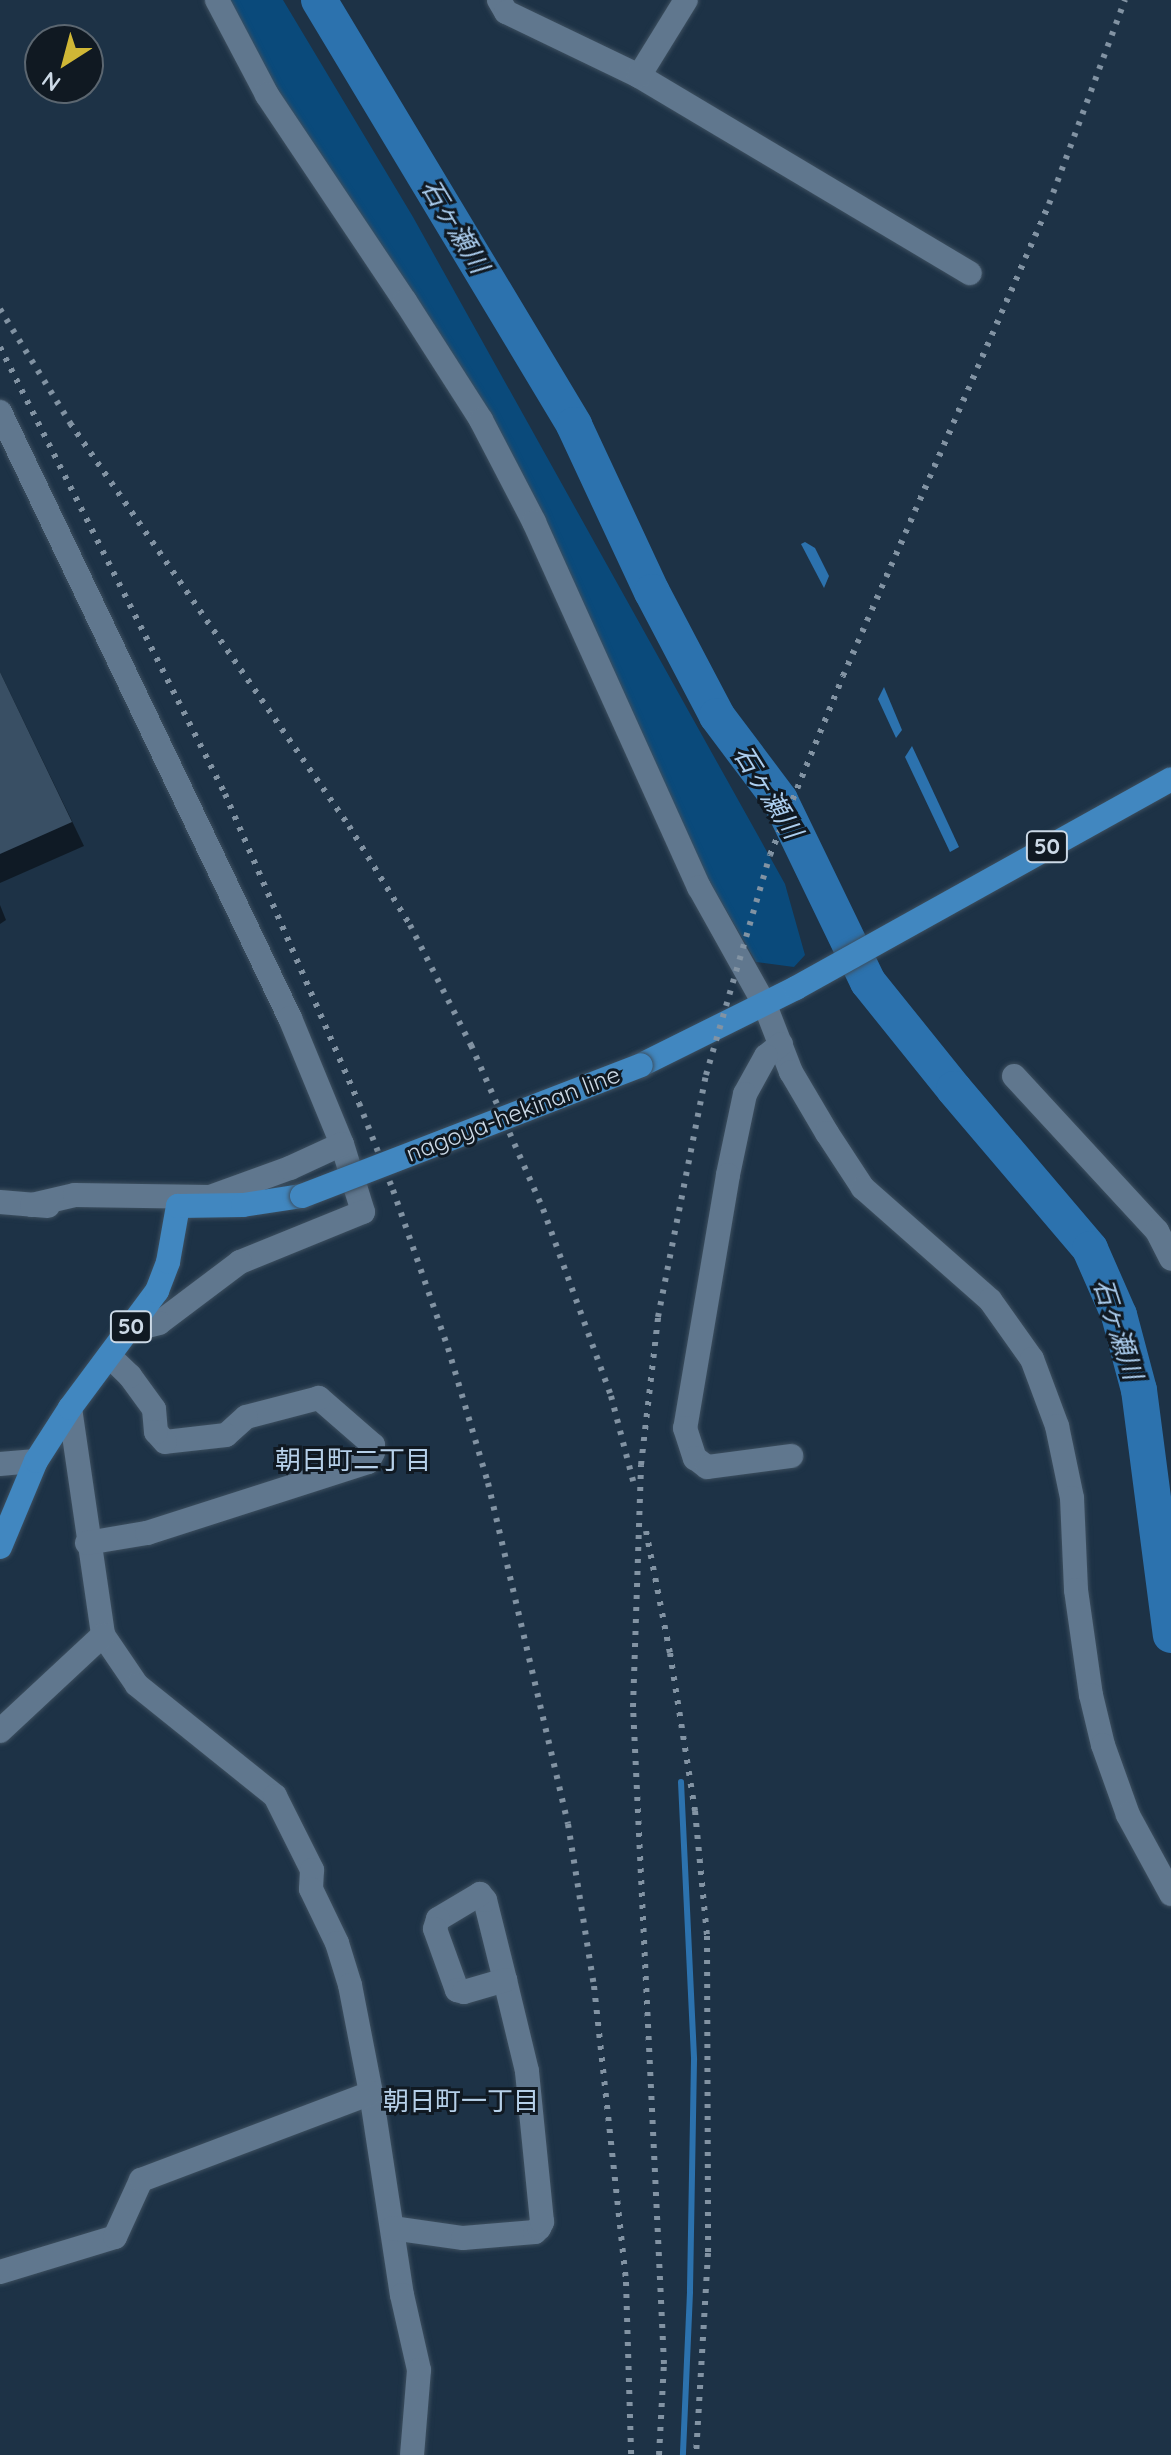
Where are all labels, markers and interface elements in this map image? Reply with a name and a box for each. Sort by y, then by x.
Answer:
north arrow [24,24,104,104]
text: N [36,66,66,98]
water label: 石ヶ瀬川 [415,173,495,279]
water label: 石ヶ瀬川 [727,740,809,844]
road number: 50 [1025,829,1069,865]
street label: nagoya-hekinan line [402,1060,624,1168]
water label: 石ヶ瀬川 [1087,1275,1149,1383]
road number: 50 [109,1309,153,1345]
district label: 朝日町二丁目 [275,1444,431,1476]
district label: 朝日町一丁目 [383,2085,539,2117]

